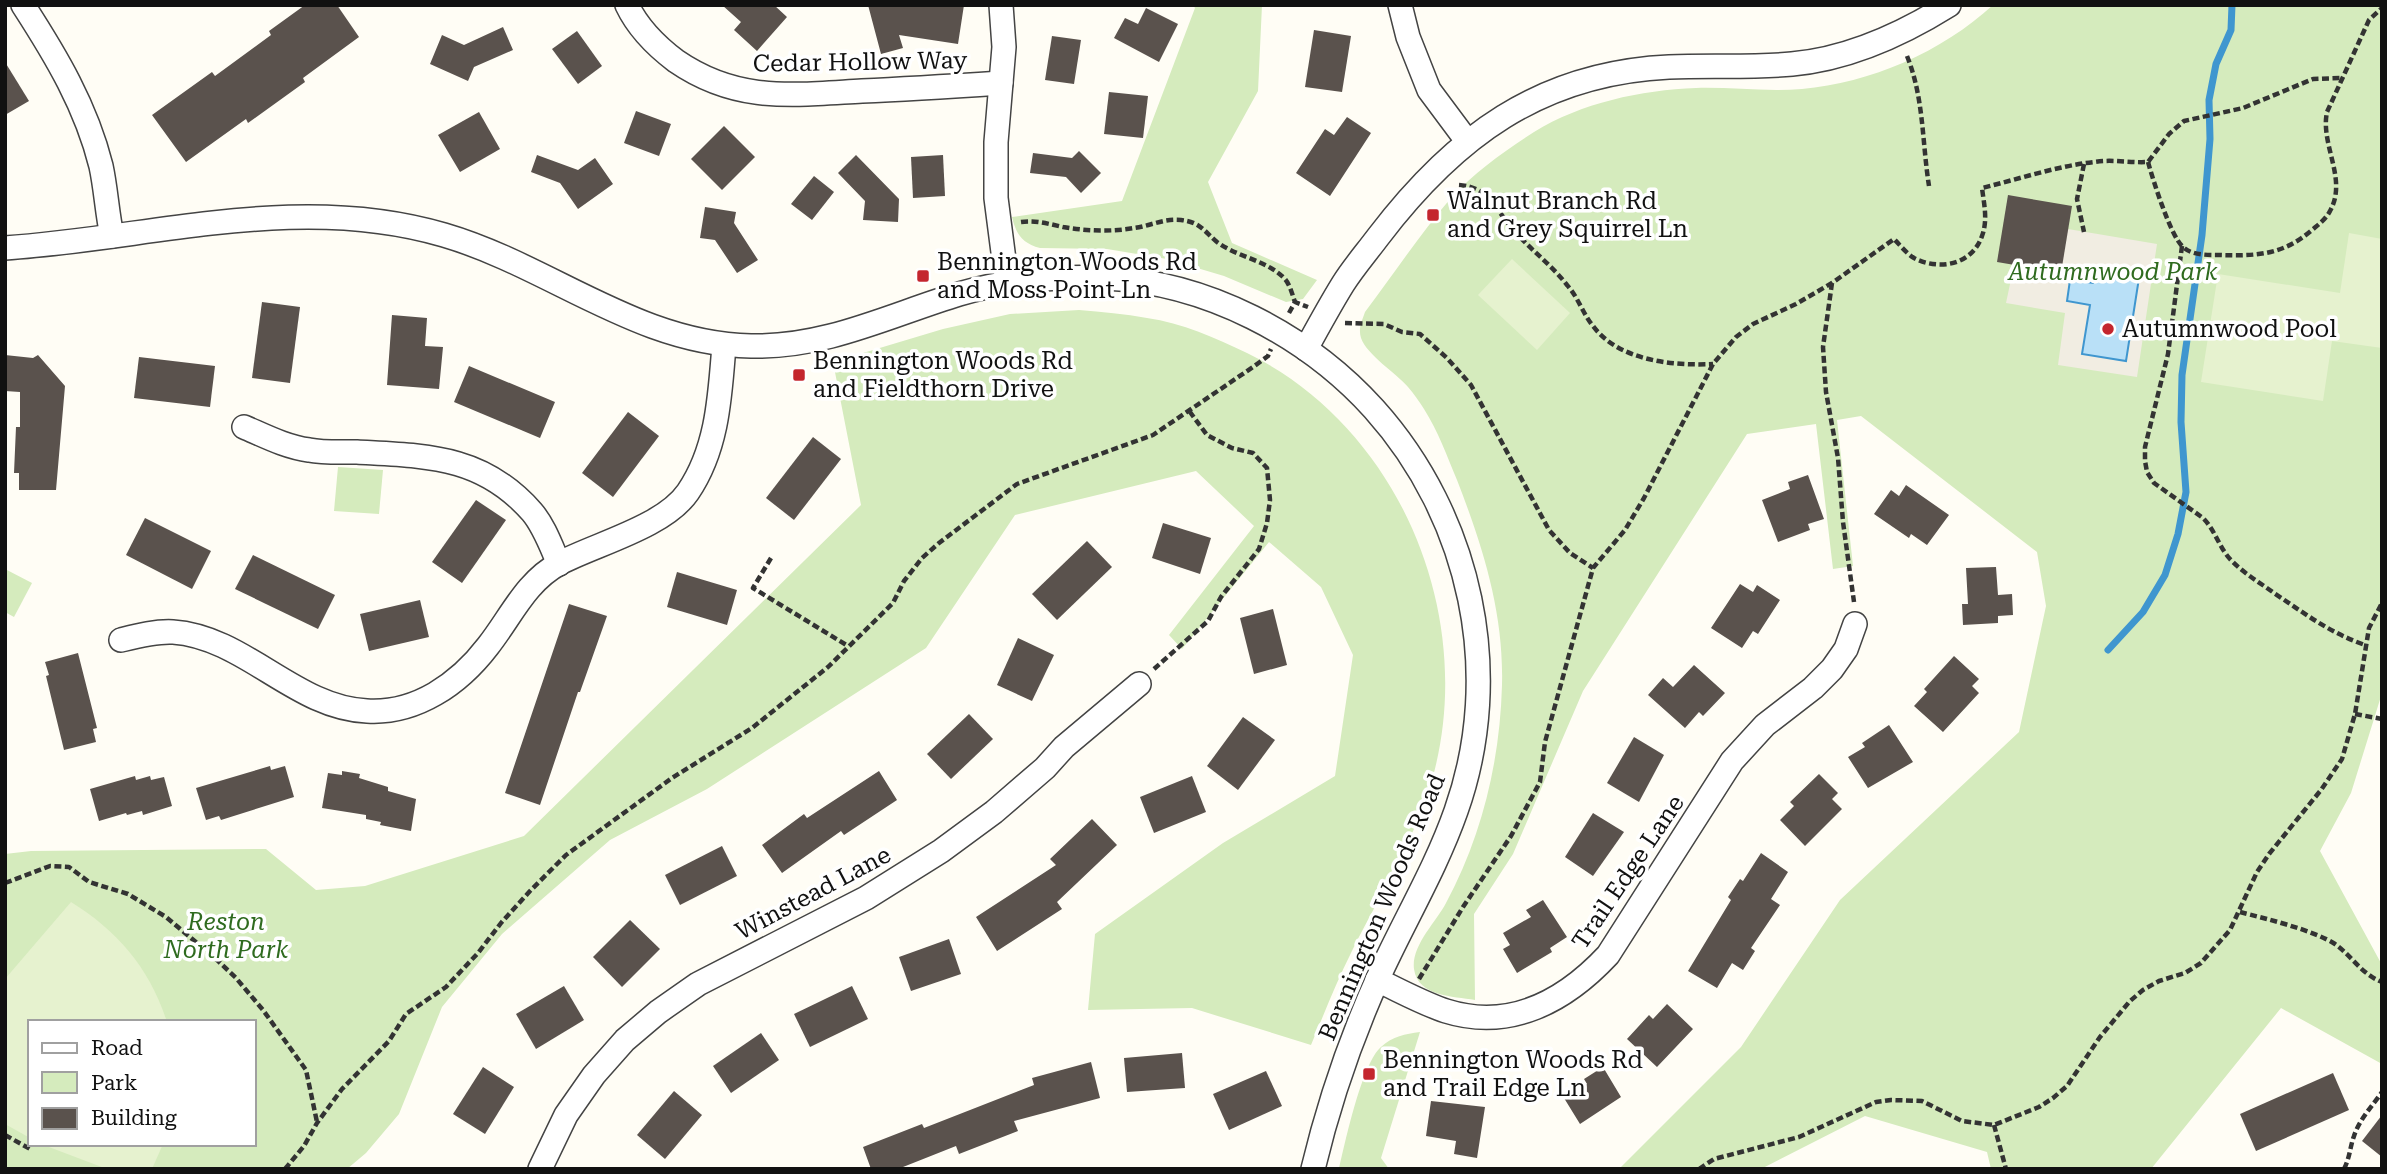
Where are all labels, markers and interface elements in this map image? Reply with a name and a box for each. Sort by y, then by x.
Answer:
street label: Cedar Hollow Way [753,46,968,78]
place label: Walnut Branch Rd and Grey Squirrel Ln [1447,187,1688,243]
marker: Walnut Branch Rd and Grey Squirrel Ln [1425,207,1441,223]
place label: Bennington Woods Rd and Moss Point Ln [937,248,1197,304]
park label: Autumnwood Park [2006,258,2218,286]
marker: Bennington Woods Rd and Moss Point Ln [915,268,931,284]
place label: Autumnwood Pool [2122,315,2337,343]
marker: Autumnwood Pool [2100,321,2116,337]
place label: Bennington Woods Rd and Fieldthorn Drive [813,347,1073,403]
marker: Bennington Woods Rd and Fieldthorn Drive [791,367,807,383]
street label: Bennington Woods Road [1313,769,1451,1045]
street label: Trail Edge Lane [1566,790,1690,954]
street label: Winstead Lane [731,840,895,946]
park label: Reston North Park [163,908,288,964]
legend [28,1020,256,1146]
text: Road [91,1036,143,1060]
place label: Bennington Woods Rd and Trail Edge Ln [1383,1046,1643,1102]
marker: Bennington Woods Rd and Trail Edge Ln [1361,1066,1377,1082]
text: Park [91,1071,137,1095]
text: Building [91,1106,177,1130]

